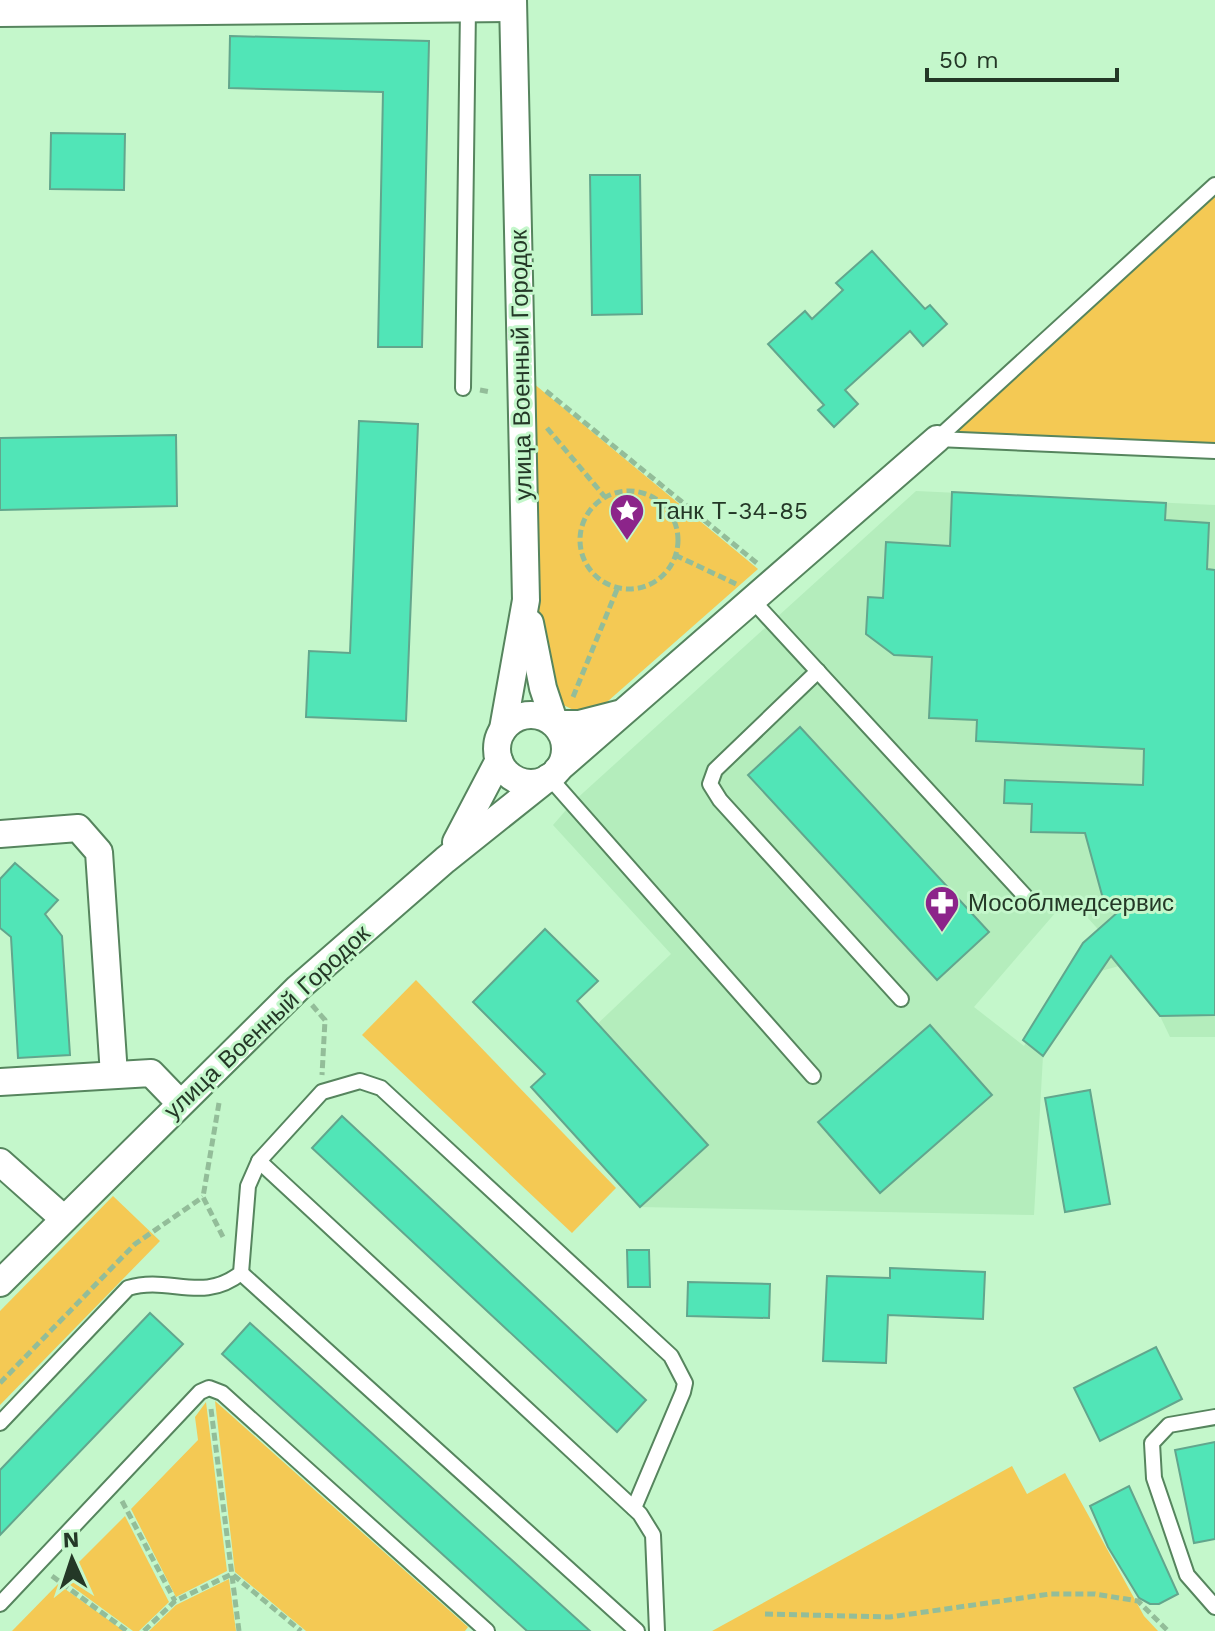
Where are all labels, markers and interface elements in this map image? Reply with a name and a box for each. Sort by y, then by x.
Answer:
scale bar [927,32,1117,82]
text: 50 m [939,46,999,74]
street label: улица Военный Городок [505,229,537,501]
place icon: Танк Т-34-85 [608,492,646,542]
place label: Танк Т-34-85 [653,497,808,525]
pharmacy icon: Мособлмедсервис [923,884,961,934]
place label: Мособлмедсервис [968,889,1174,917]
street label: улица Военный Городок [158,919,376,1125]
north arrow [32,1519,112,1599]
text: N [62,1527,80,1552]

